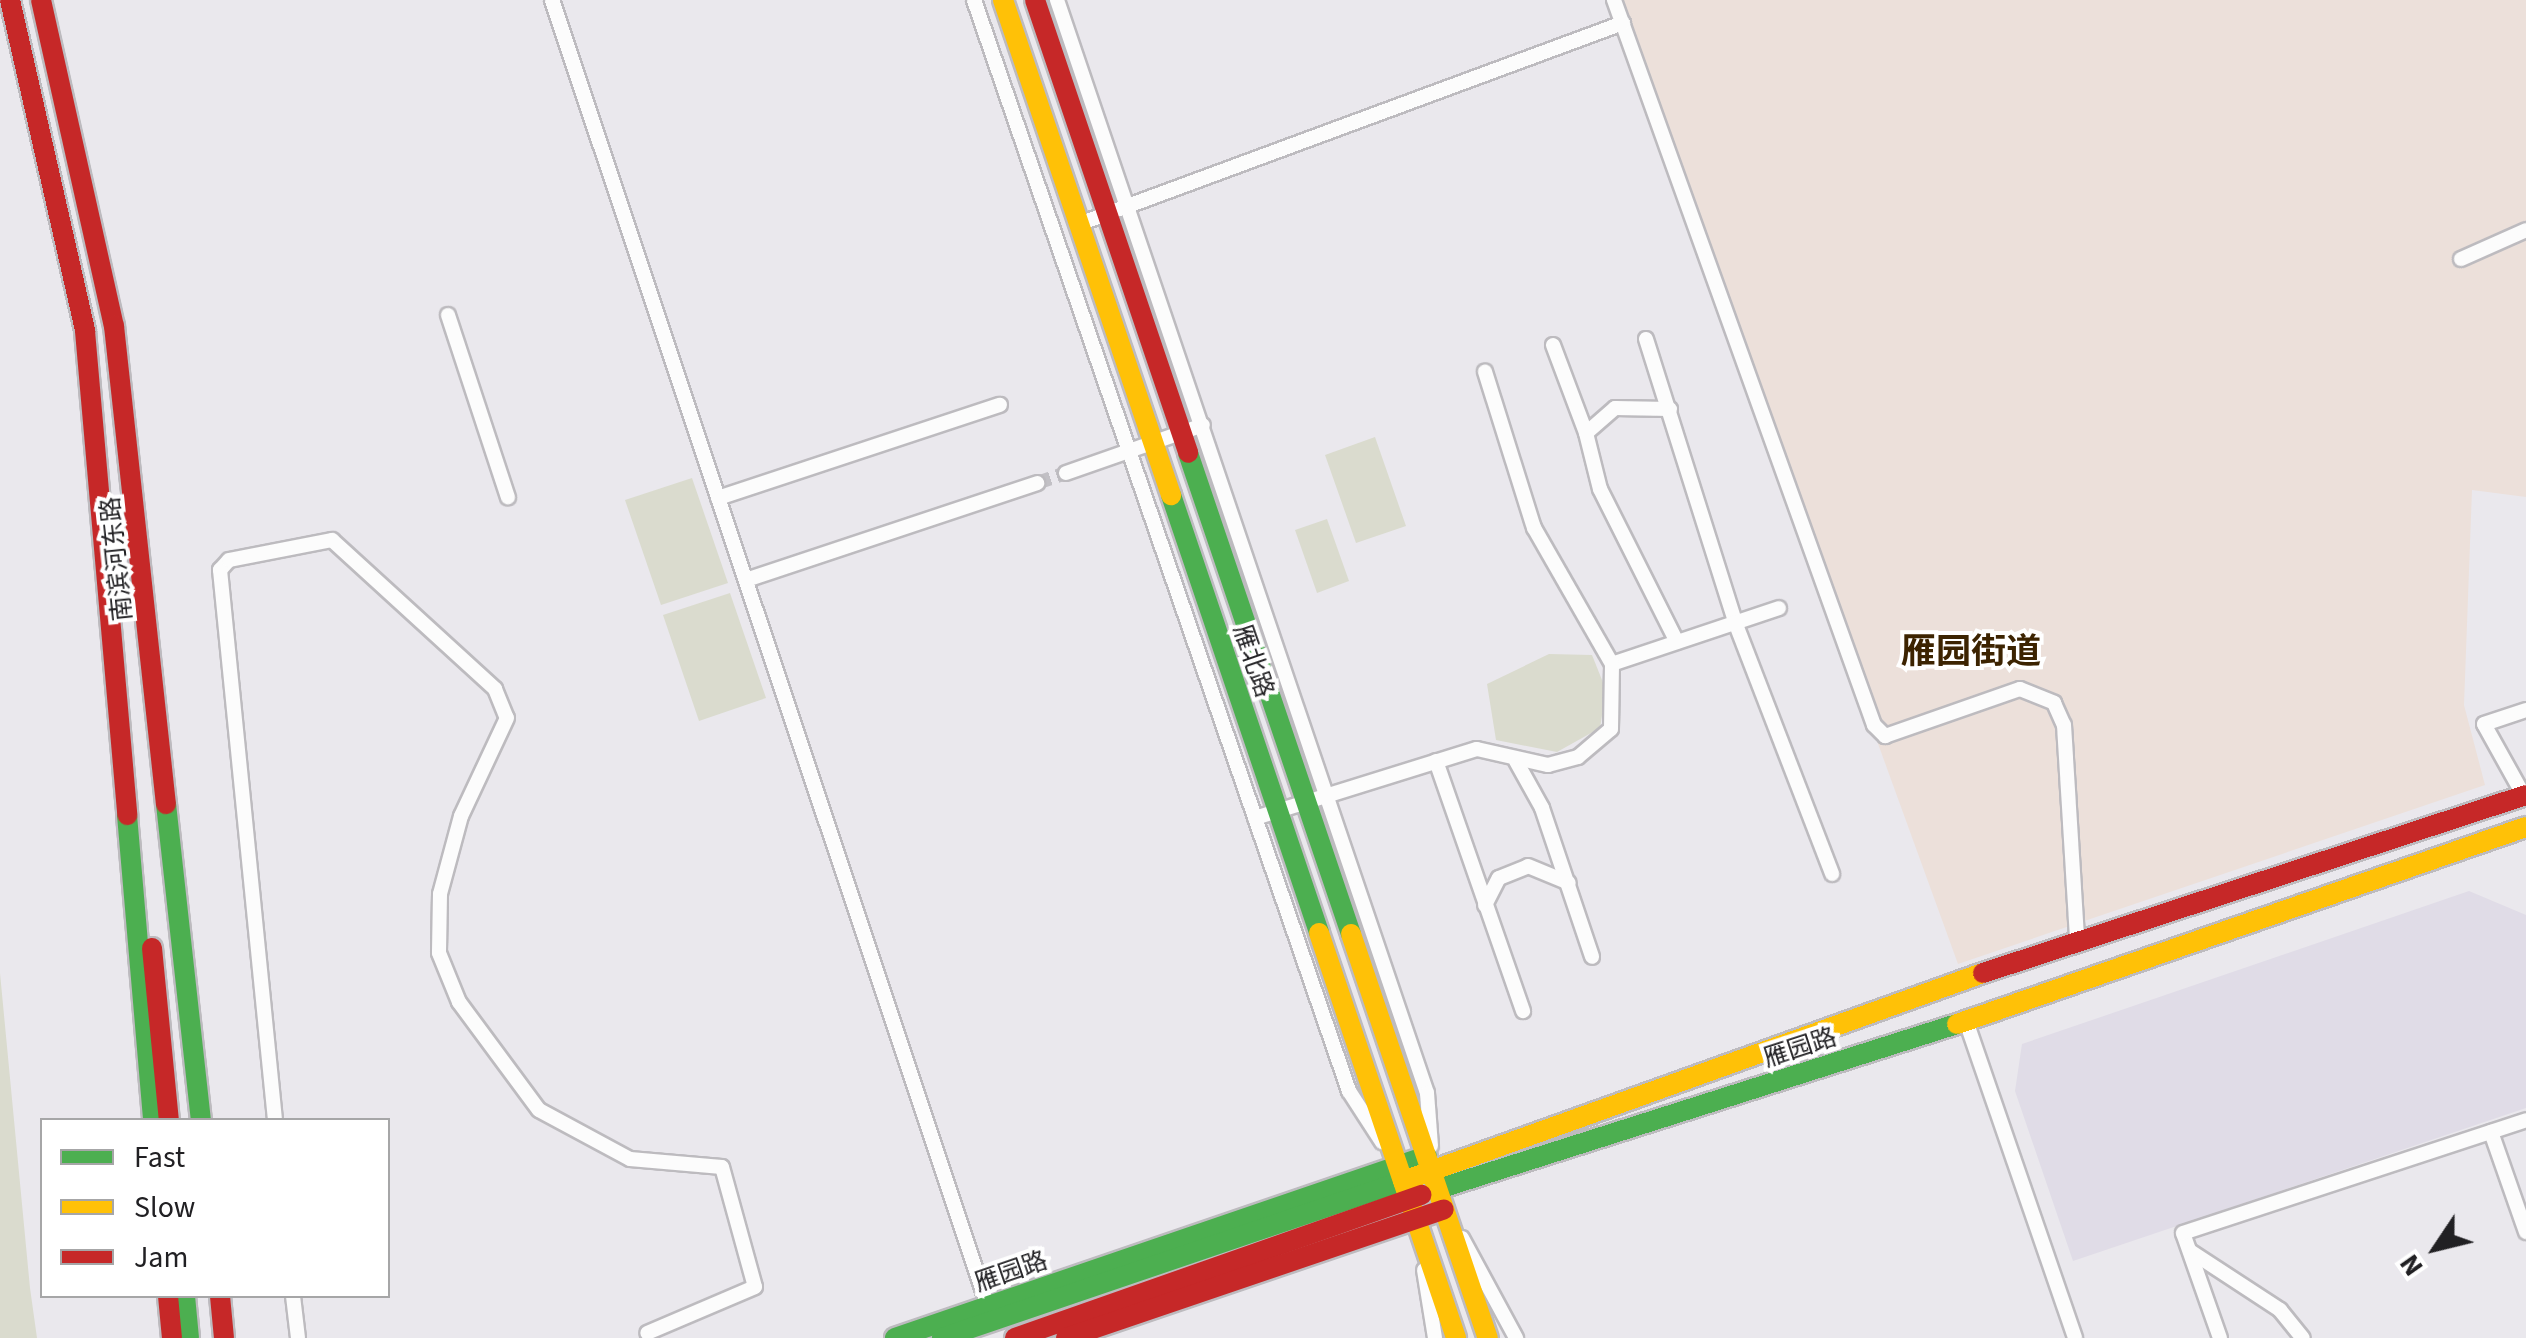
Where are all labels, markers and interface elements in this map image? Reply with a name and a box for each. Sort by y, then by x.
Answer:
street label: 南滨河东路 [96,495,138,623]
street label: 雁北路 [1227,621,1279,701]
district label: 雁园街道 [1901,631,2041,673]
street label: 雁园路 [1760,1022,1840,1074]
legend [40,1118,390,1298]
text: Fast [134,1136,185,1179]
text: Slow [134,1186,195,1229]
north arrow [2386,1198,2486,1298]
text: Jam [134,1236,188,1279]
street label: 雁园路 [971,1246,1051,1298]
text: N [2390,1246,2433,1284]

